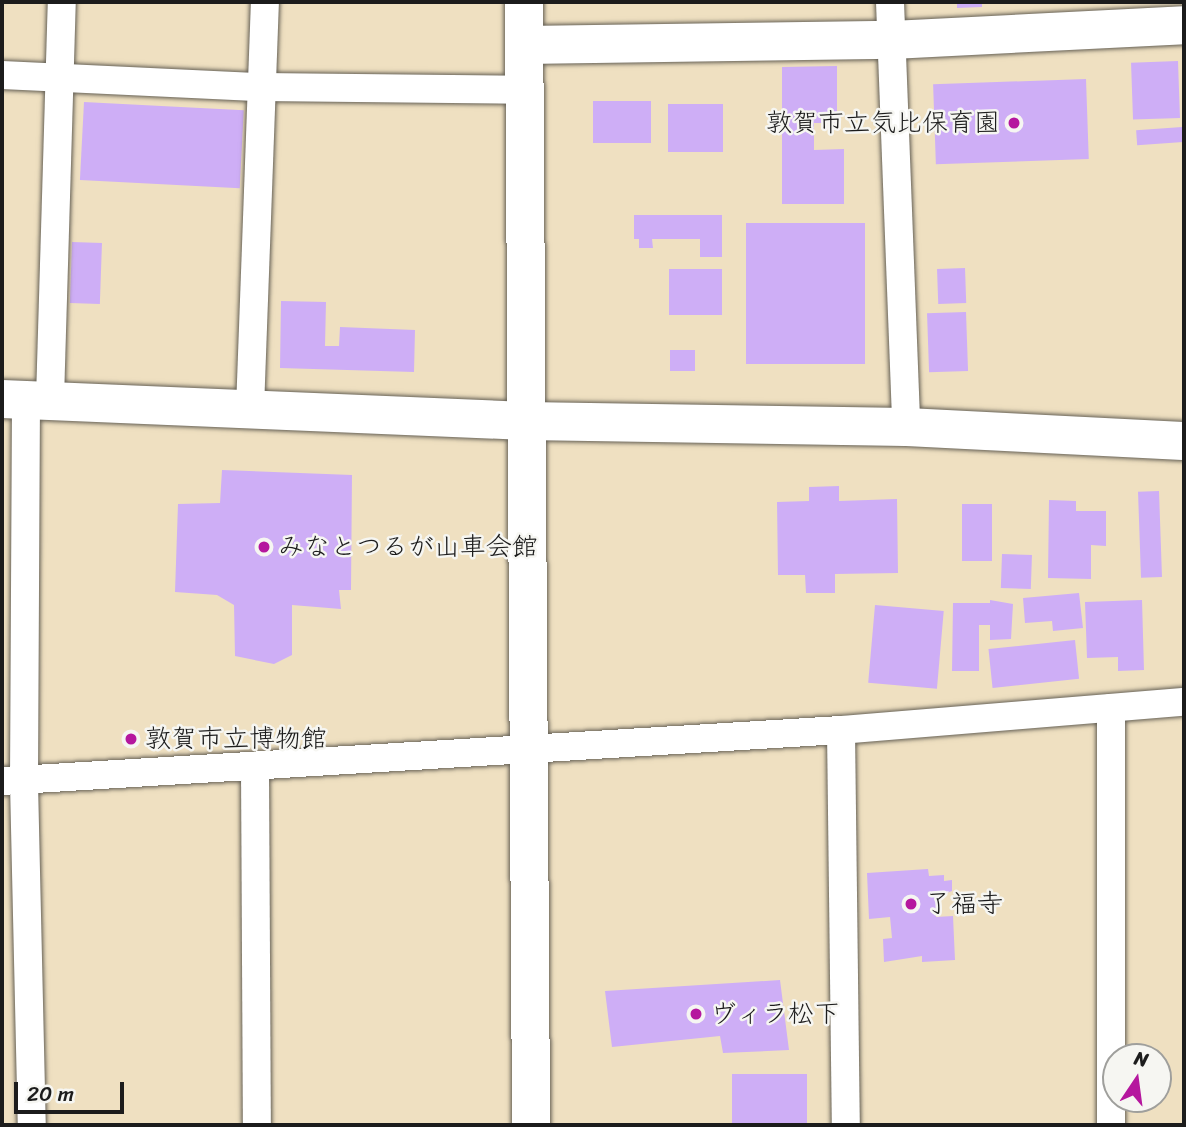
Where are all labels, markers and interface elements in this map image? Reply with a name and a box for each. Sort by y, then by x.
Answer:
place label: 敦賀市立気比保育園 [766,107,1000,139]
marker: 敦賀市立気比保育園 [1006,115,1022,131]
place label: みなとつるが山車会館 [278,531,538,563]
marker: みなとつるが山車会館 [256,539,272,555]
place label: 敦賀市立博物館 [145,723,327,755]
marker: 敦賀市立博物館 [123,731,139,747]
place label: 了福寺 [925,888,1003,920]
marker: 了福寺 [903,896,919,912]
place label: ヴィラ松下 [710,998,840,1030]
marker: ヴィラ松下 [688,1006,704,1022]
text: N [1131,1041,1152,1077]
north arrow [1102,1043,1172,1113]
scale bar [18,1068,128,1112]
text: 20 m [27,1075,74,1113]

